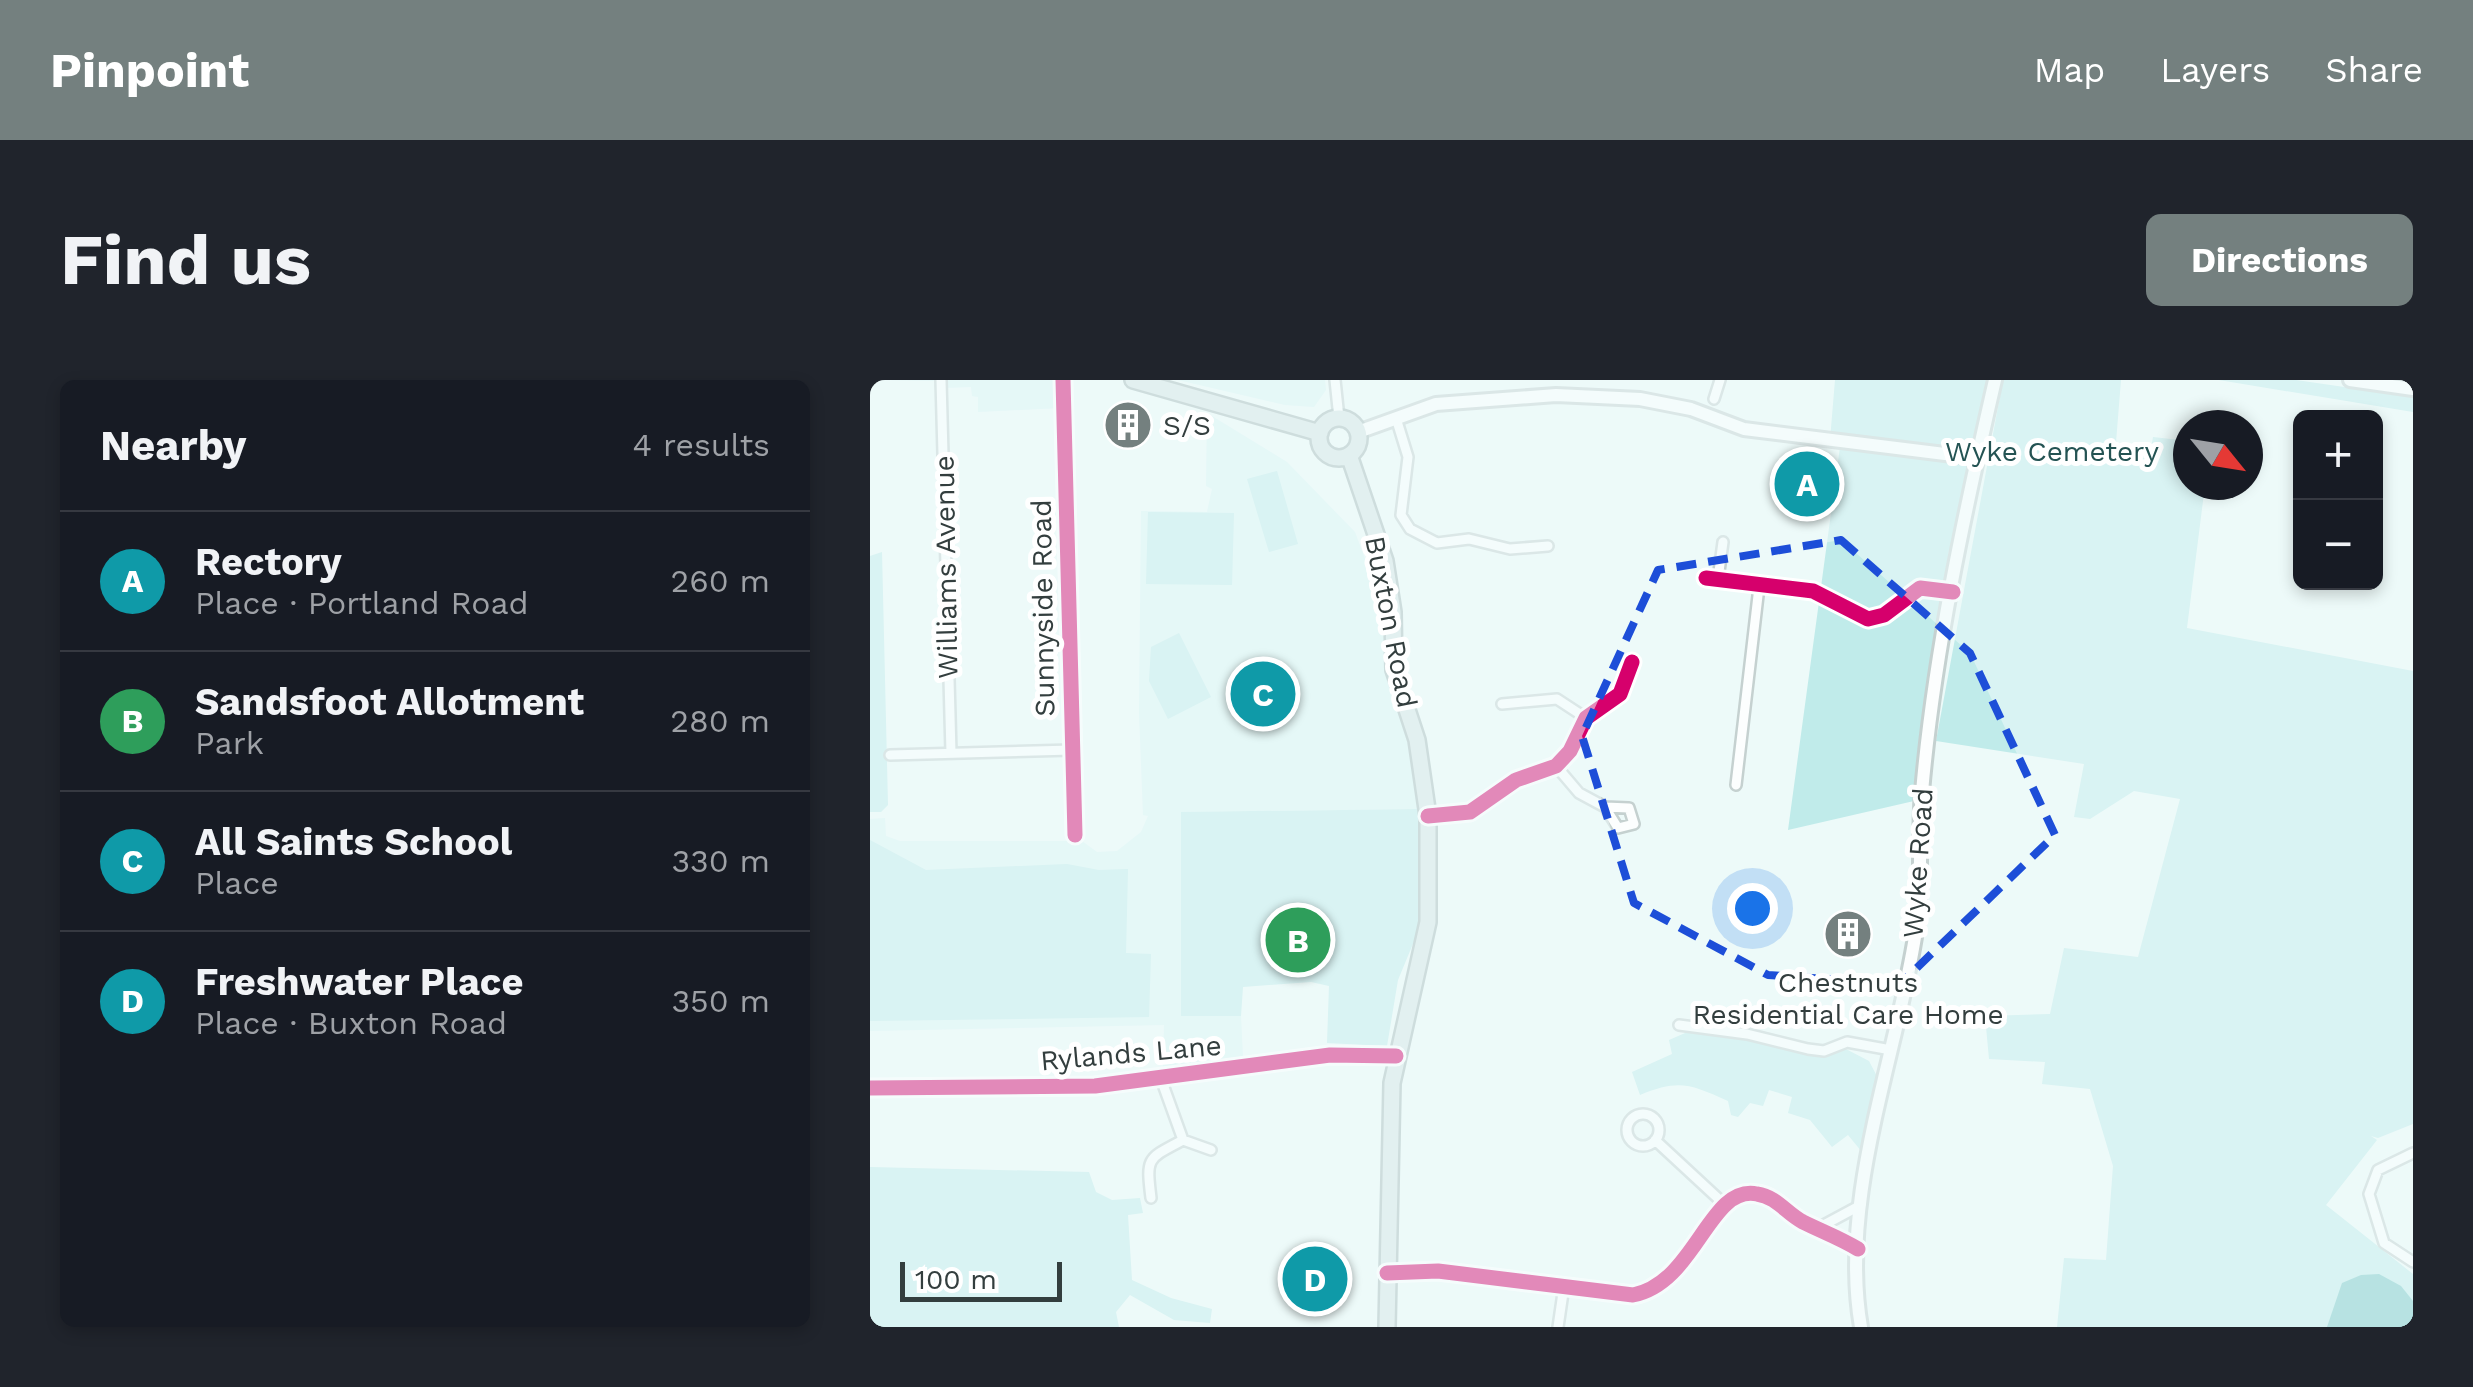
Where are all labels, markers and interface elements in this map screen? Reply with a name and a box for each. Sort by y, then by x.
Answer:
text: Pinpoint [50,42,249,99]
text: Map [2034,49,2105,91]
text: Layers [2160,49,2270,91]
text: Share [2325,49,2423,91]
button: Directions [2146,214,2413,306]
text: Find us [60,219,311,301]
building icon: S/S [1102,399,1154,451]
place label: S/S [1163,409,1211,442]
north arrow [2173,410,2263,500]
map controls [2293,410,2383,590]
button: + [2293,410,2383,500]
text: Nearby [100,421,247,470]
text: 4 results [632,426,770,464]
park label: Wyke Cemetery [1945,435,2160,468]
pin: A [1774,446,1840,522]
street label: Williams Avenue [928,455,964,679]
street label: Sunnyside Road [1025,499,1061,717]
button: − [2293,500,2383,590]
street label: Buxton Road [1358,533,1424,711]
text: Rectory [195,540,342,584]
text: A [122,562,143,600]
text: 260 m [671,562,770,600]
text: Place · Portland Road [195,584,529,622]
pin: C [1230,656,1296,732]
text: Sandsfoot Allotment [195,680,584,724]
text: B [122,702,143,740]
text: 280 m [670,702,770,740]
text: Park [195,724,264,762]
street label: Wyke Road [1896,787,1940,939]
text: All Saints School [195,820,512,864]
text: C [122,842,143,880]
text: 330 m [671,842,770,880]
text: Place [195,864,279,902]
your location [1727,883,1778,934]
pin: B [1266,902,1330,978]
building icon: Chestnuts Residential Care Home [1822,908,1874,960]
text: Freshwater Place [195,960,523,1004]
place label: Chestnuts Residential Care Home [1692,966,2004,1031]
text: D [121,982,144,1020]
text: 350 m [671,982,770,1020]
text: Place · Buxton Road [195,1004,507,1042]
street label: Rylands Lane [1039,1029,1223,1077]
pin: D [1282,1242,1348,1316]
scale bar [900,1257,1062,1301]
text: 100 m [915,1263,997,1296]

